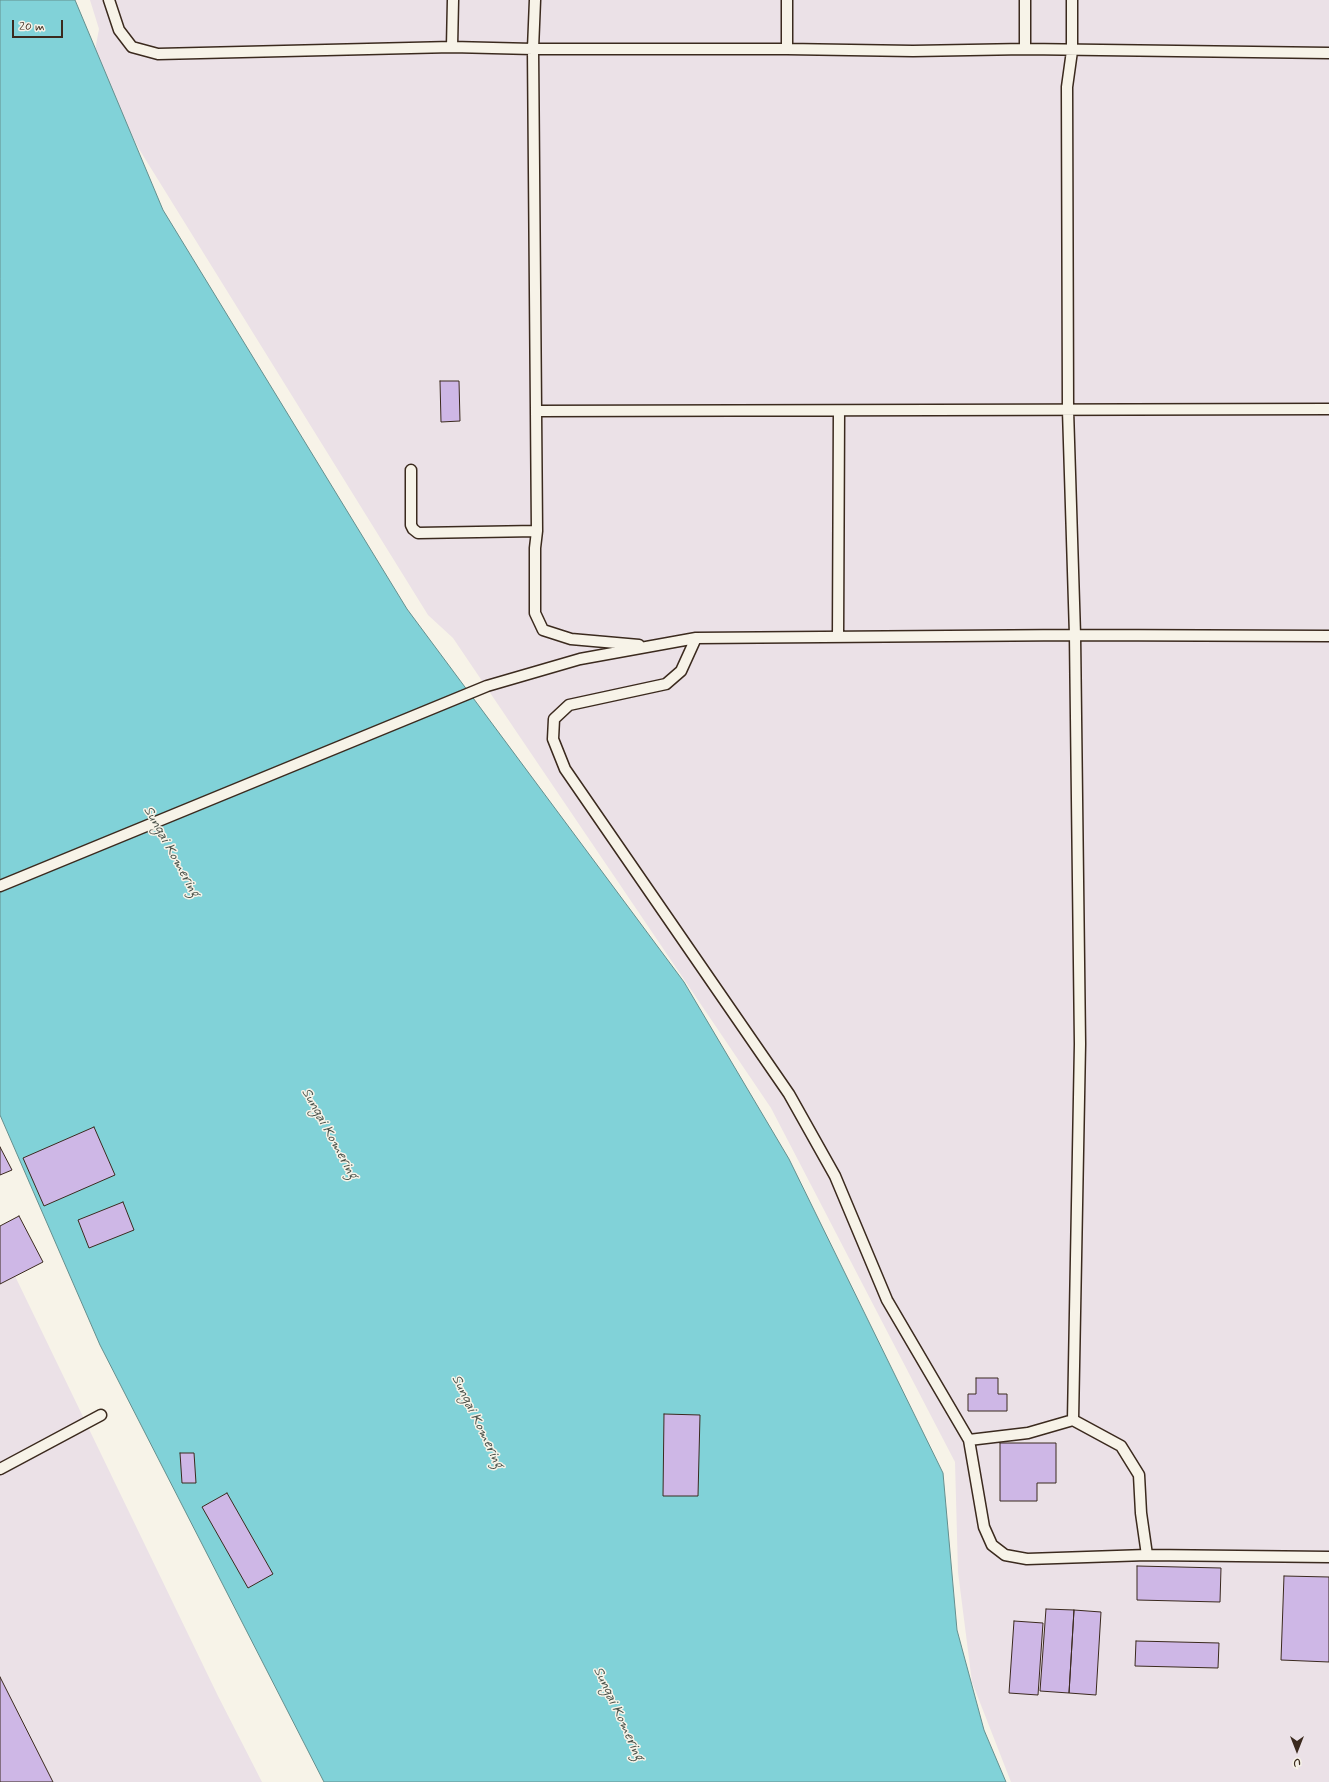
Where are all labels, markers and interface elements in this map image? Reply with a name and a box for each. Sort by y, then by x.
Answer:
scale bar [14,12,65,38]
text: 20 m [19,19,45,35]
water label: Sungai Komering [139,803,203,901]
water label: Sungai Komering [297,1085,361,1183]
water label: Sungai Komering [447,1373,507,1471]
water label: Sungai Komering [589,1664,647,1764]
north arrow [1277,1730,1317,1770]
text: U [1293,1755,1301,1769]

